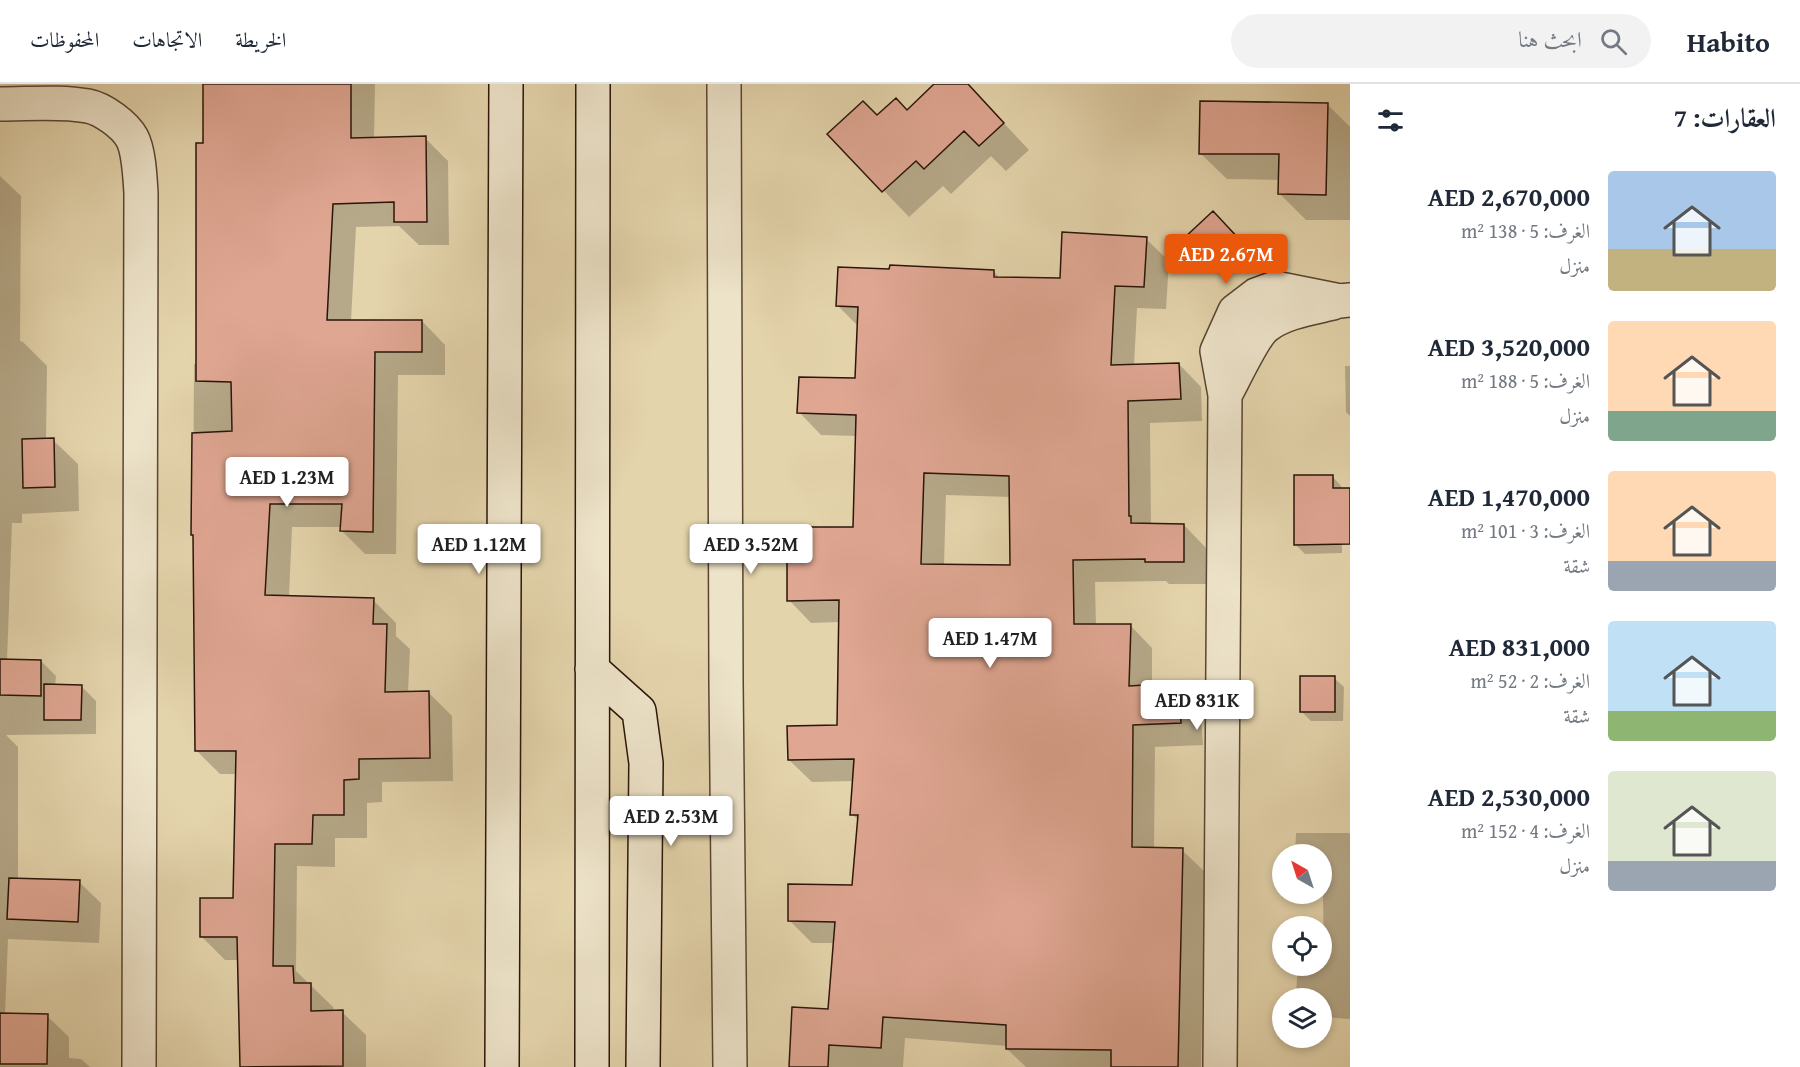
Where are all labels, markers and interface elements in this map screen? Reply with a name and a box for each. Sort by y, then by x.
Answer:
search box [1231,14,1651,68]
text: Habito [1687,21,1770,62]
text: ابحث هنا [1518,23,1582,55]
text: المحفوظات [30,24,99,55]
text: الاتجاهات [132,24,202,55]
text: الخريطة [235,24,286,55]
icon: search [1597,25,1630,58]
text: العقارات: 7 [1674,98,1776,137]
icon: filters [1374,104,1407,137]
text: AED 2,670,000 [1428,177,1590,216]
icon: home [1656,195,1728,267]
text: الغرف: 5 · 138 m² [1461,216,1590,245]
pin: AED 2.67M [1157,234,1295,285]
text: AED 2.67M [1179,239,1273,268]
text: منزل [1559,251,1590,280]
text: AED 3,520,000 [1428,327,1590,366]
icon: home [1656,345,1728,417]
text: الغرف: 5 · 188 m² [1461,366,1590,395]
text: منزل [1559,401,1590,430]
pin: AED 1.23M [218,457,356,508]
text: AED 1.23M [240,462,334,491]
text: AED 1,470,000 [1428,477,1590,516]
icon: home [1656,495,1728,567]
text: الغرف: 3 · 101 m² [1461,516,1590,545]
pin: AED 1.12M [410,524,548,575]
pin: AED 3.52M [682,524,820,575]
text: AED 1.12M [432,529,526,558]
text: AED 3.52M [704,529,798,558]
text: شقة [1564,551,1590,580]
pin: AED 1.47M [921,618,1059,669]
text: AED 1.47M [943,623,1037,652]
text: AED 831,000 [1449,627,1590,666]
icon: home [1656,645,1728,717]
text: الغرف: 2 · 52 m² [1471,666,1590,695]
pin: AED 831K [1135,680,1259,731]
text: AED 831K [1155,685,1239,714]
text: شقة [1564,701,1590,730]
text: AED 2,530,000 [1428,777,1590,816]
icon: home [1656,795,1728,867]
pin: AED 2.53M [602,796,740,847]
text: AED 2.53M [624,801,718,830]
text: الغرف: 4 · 152 m² [1461,816,1590,845]
north arrow [1272,844,1332,904]
map controls [1272,844,1332,1048]
text: منزل [1559,851,1590,880]
button: locate [1272,916,1332,976]
button: layers [1272,988,1332,1048]

